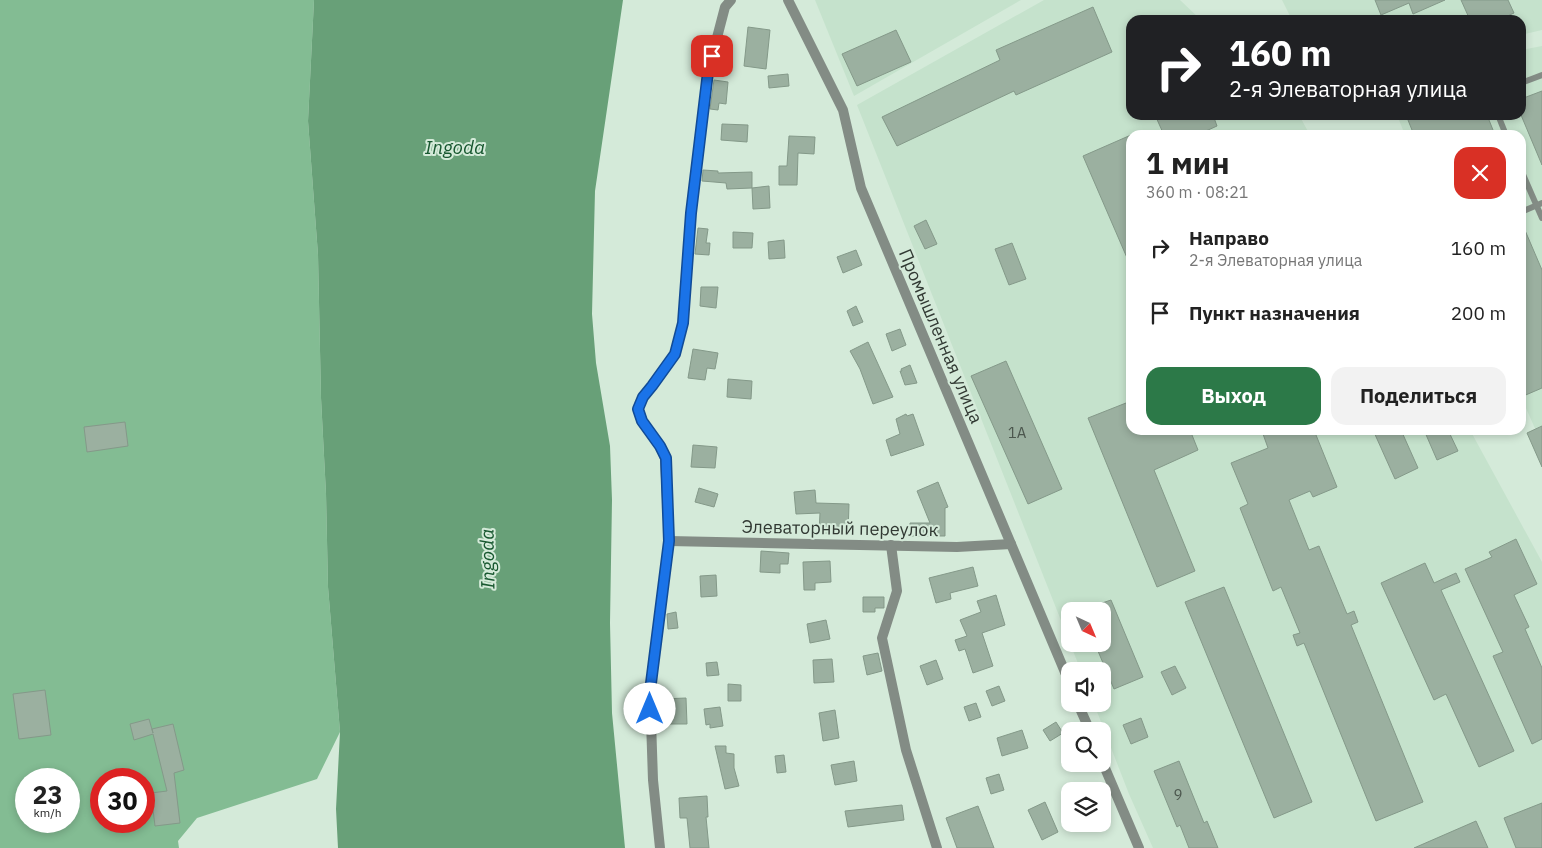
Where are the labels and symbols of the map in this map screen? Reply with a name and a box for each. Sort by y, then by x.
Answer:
pin [691,35,733,77]
water label: Ingoda [425,135,485,159]
street label: Промышленная улица [894,245,988,427]
house number: 1А [1008,423,1027,442]
street label: Элеваторный переулок [741,515,939,541]
water label: Ingoda [474,529,500,589]
north arrow [1061,602,1111,652]
position arrow [623,682,675,734]
speed limit sign: 30 [90,768,155,833]
house number: 9 [1173,785,1183,804]

